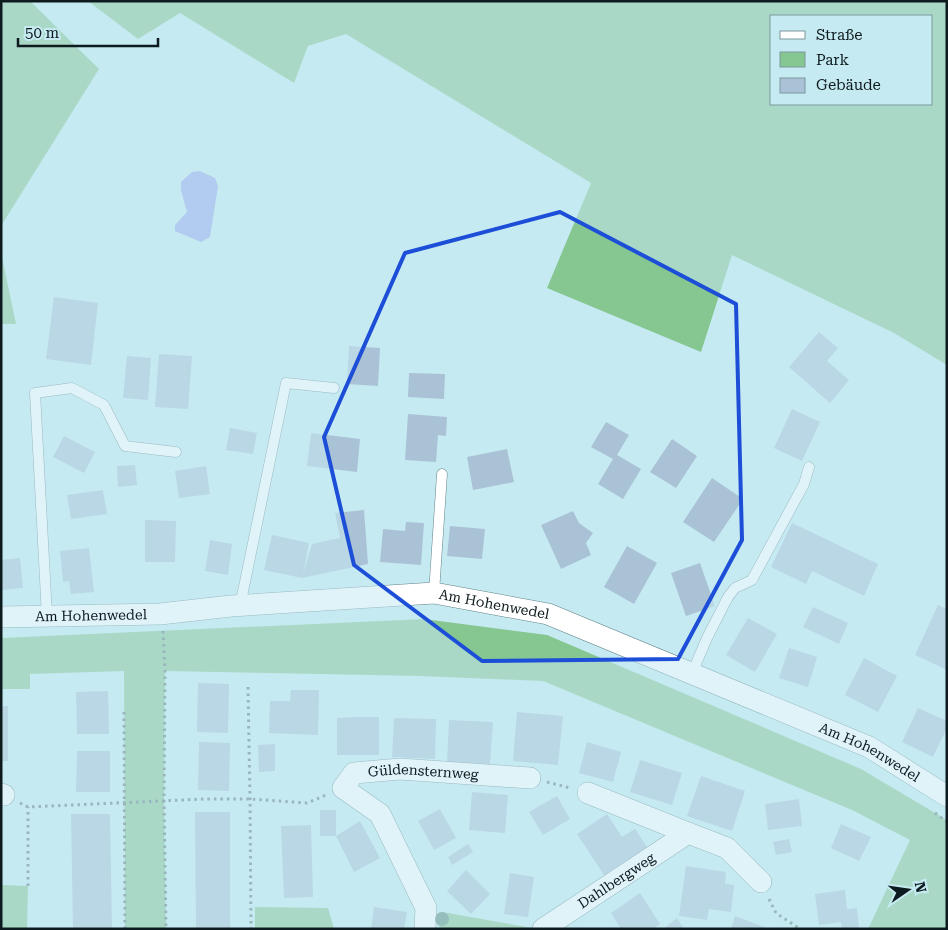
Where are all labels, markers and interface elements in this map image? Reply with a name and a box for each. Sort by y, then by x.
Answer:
scale bar [18,15,158,47]
legend [770,15,933,105]
text: 50 m [25,24,60,42]
text: Straße [816,26,863,44]
text: Park [816,51,850,69]
text: Gebäude [816,76,881,94]
street label: Am Hohenwedel [438,586,551,622]
street label: Am Hohenwedel [35,606,148,624]
street label: Am Hohenwedel [817,719,923,785]
street label: Güldensternweg [367,761,479,782]
street label: Dahlbergweg [575,849,658,912]
north arrow [883,865,933,915]
text: N [912,880,930,894]

